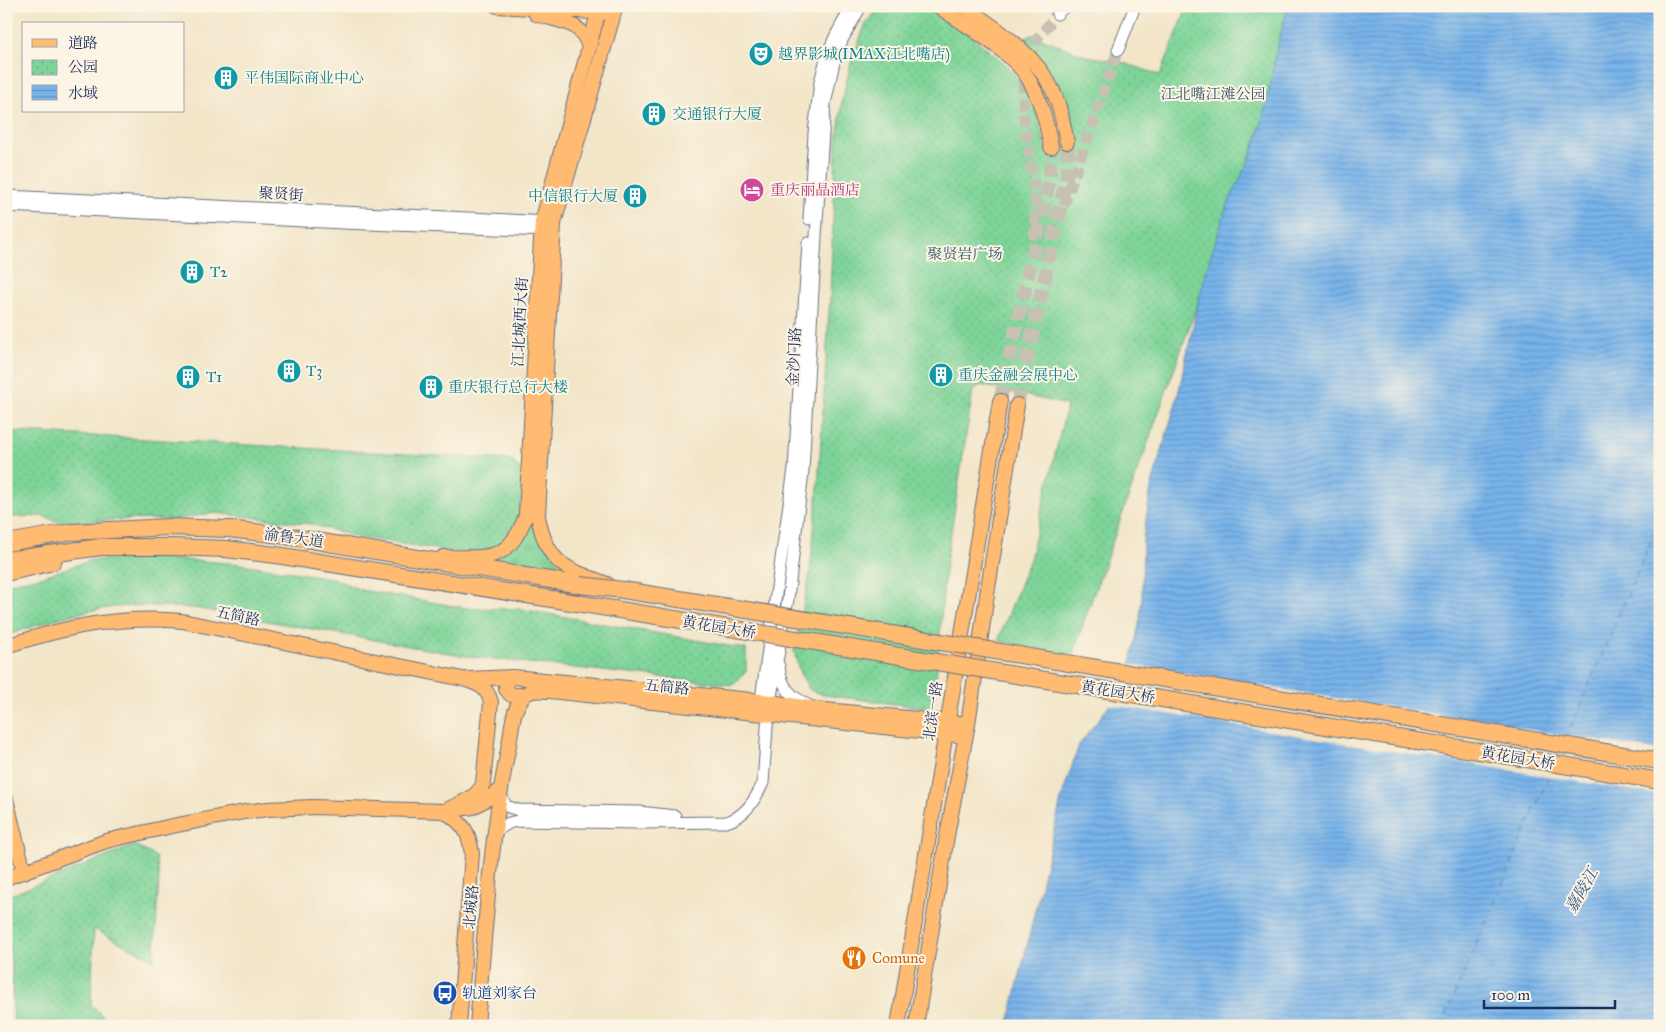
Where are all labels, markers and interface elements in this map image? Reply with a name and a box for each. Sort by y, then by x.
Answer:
legend [22,22,185,112]
text: 道路 [68,34,98,52]
theatre icon: 越界影城(IMAX江北嘴店) [748,41,774,67]
place label: 越界影城(IMAX江北嘴店) [778,45,950,64]
text: 公园 [68,58,98,76]
building icon: 平伟国际商业中心 [213,65,239,91]
place label: 平伟国际商业中心 [244,69,364,87]
text: 水域 [68,84,98,102]
park label: 江北嘴江滩公园 [1160,85,1266,103]
building icon: 交通银行大厦 [641,101,667,127]
place label: 交通银行大厦 [672,105,762,123]
hotel icon: 重庆丽晶酒店 [739,177,765,203]
place label: 重庆丽晶酒店 [770,181,860,199]
building icon: 中信银行大厦 [622,183,648,209]
street label: 聚贤街 [258,184,304,204]
place label: 中信银行大厦 [528,187,618,205]
park label: 聚贤岩广场 [927,245,1003,263]
building icon: T2 [179,259,205,285]
place label: T2 [210,263,228,281]
street label: 江北城西大街 [509,277,531,367]
street label: 金沙门路 [783,327,805,387]
building icon: T3 [276,358,302,384]
place label: T3 [306,362,322,380]
building icon: 重庆金融会展中心 [928,362,954,388]
building icon: T1 [175,364,201,390]
place label: 重庆金融会展中心 [958,366,1078,384]
place label: T1 [206,368,222,386]
building icon: 重庆银行总行大楼 [418,374,444,400]
place label: 重庆银行总行大楼 [448,378,568,396]
street label: 渝鲁大道 [263,525,325,551]
street label: 五简路 [214,603,262,629]
street label: 黄花园大桥 [681,612,757,642]
street label: 五简路 [644,676,690,698]
street label: 黄花园大桥 [1080,677,1156,707]
street label: 北滨一路 [920,680,946,742]
street label: 黄花园大桥 [1480,743,1556,773]
water label: 嘉陵江 [1561,863,1603,916]
street label: 北城路 [460,884,482,930]
restaurant icon: Comune [841,945,867,971]
place label: Comune [872,949,925,967]
scale bar [1484,977,1615,1009]
bus stop icon: 轨道刘家台 [432,980,458,1006]
place label: 轨道刘家台 [462,984,537,1002]
text: 100 m [1491,986,1531,1004]

